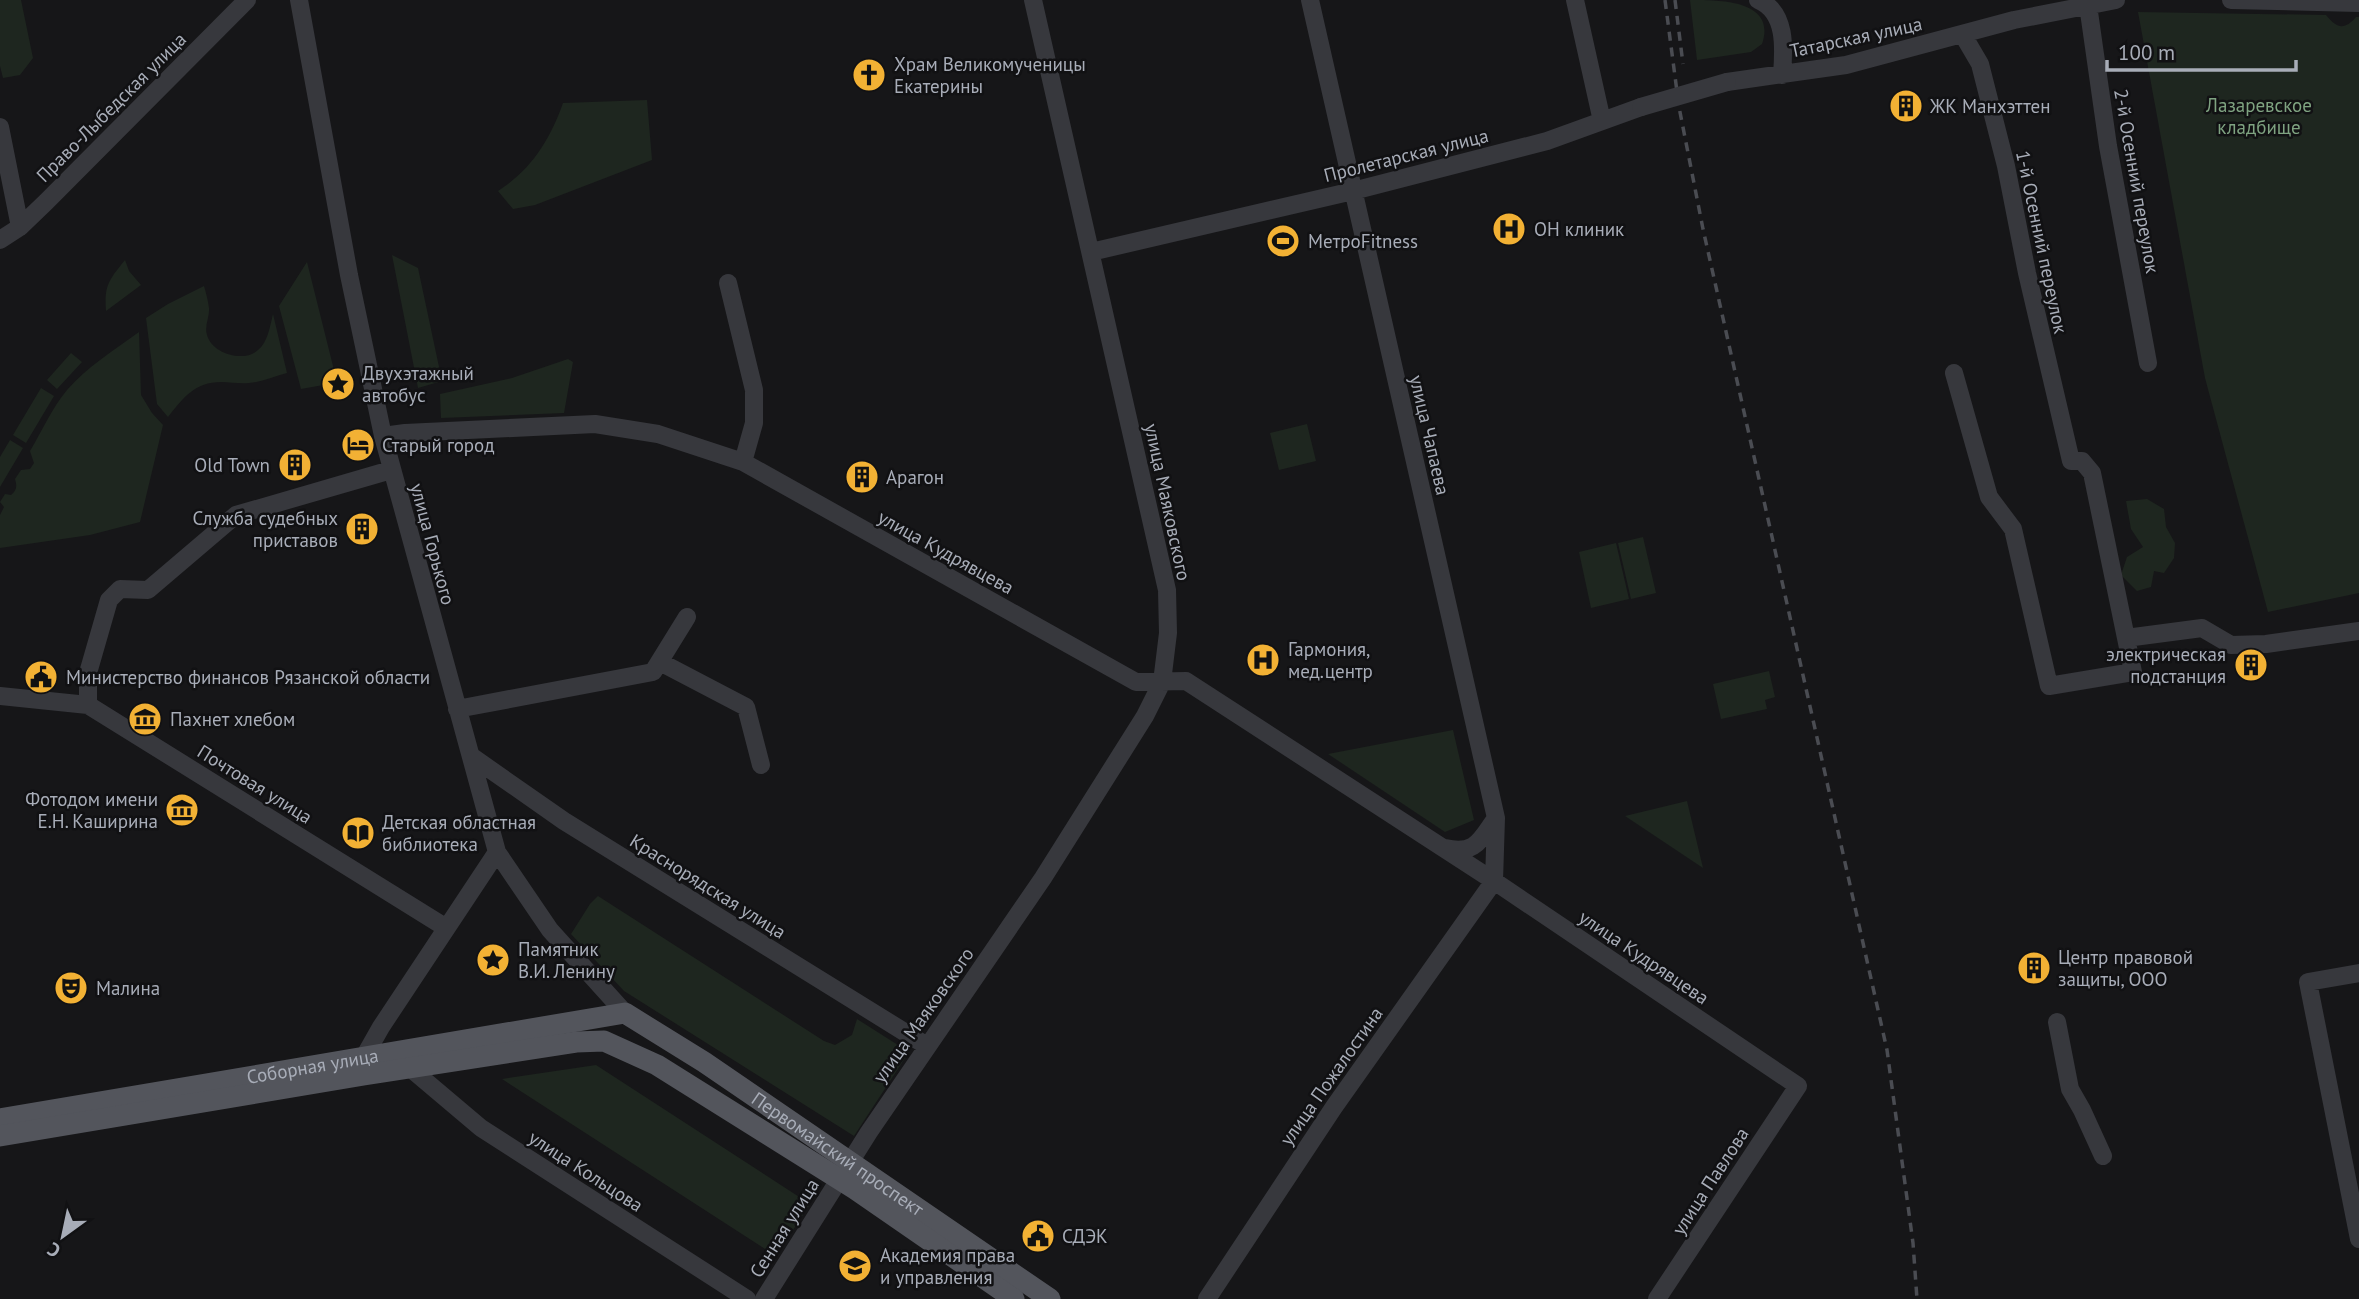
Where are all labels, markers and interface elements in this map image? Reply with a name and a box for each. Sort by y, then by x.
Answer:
street label: Татарская улица [1788,11,1924,63]
street label: Право-Лыбедская улица [31,27,191,187]
scale bar [2107,28,2296,72]
text: 100 m [2118,39,2175,66]
place label: Храм Великомученицы Екатерины [894,52,1086,98]
church icon: Храм Великомученицы Екатерины [850,56,888,94]
building icon: ЖК Манхэттен [1887,87,1925,125]
street label: 2-й Осенний переулок [2109,87,2165,275]
park label: Лазаревское кладбище [2205,93,2312,139]
place label: ЖК Манхэттен [1929,94,2051,118]
street label: Пролетарская улица [1321,123,1491,187]
street label: 1-й Осенний переулок [2011,148,2073,336]
hospital icon: ОН клиник [1490,210,1528,248]
place label: ОН клиник [1534,217,1624,241]
sports icon: МетроFitness [1264,222,1302,260]
place label: МетроFitness [1308,229,1418,253]
place label: Двухэтажный автобус [362,361,474,407]
place icon: Двухэтажный автобус [319,365,357,403]
street label: улица Чапаева [1405,373,1455,497]
street label: улица Маяковского [1140,421,1196,583]
hotel icon: Старый город [339,426,377,464]
place label: Старый город [382,433,494,457]
building icon: Old Town [276,446,314,484]
place label: Old Town [194,453,270,477]
building icon: Арагон [843,458,881,496]
place label: Арагон [886,465,944,489]
street label: улица Горького [405,481,461,607]
street label: улица Кудрявцева [874,505,1018,599]
place label: Служба судебных приставов [193,506,338,552]
building icon: Служба судебных приставов [343,510,381,548]
place label: Гармония, мед.центр [1288,637,1373,683]
hospital icon: Гармония, мед.центр [1244,641,1282,679]
place label: электрическая подстанция [2106,642,2226,688]
building icon: электрическая подстанция [2232,646,2270,684]
public building icon: Министерство финансов Рязанской области [22,658,60,696]
place label: Министерство финансов Рязанской области [66,665,430,689]
museum icon: Пахнет хлебом [126,700,164,738]
place label: Пахнет хлебом [170,707,295,731]
street label: Почтовая улица [193,739,317,829]
place label: Фотодом имени Е.Н. Каширина [25,787,158,833]
museum icon: Фотодом имени Е.Н. Каширина [163,791,201,829]
place label: Детская областная библиотека [382,810,536,856]
library icon: Детская областная библиотека [339,814,377,852]
street label: Краснорядская улица [626,828,790,944]
street label: улица Кудрявцева [1574,905,1714,1009]
place label: Памятник В.И. Ленину [518,937,615,983]
place icon: Памятник В.И. Ленину [474,941,512,979]
street label: улица Маяковского [867,943,979,1087]
place label: Центр правовой защиты, ООО [2058,945,2193,991]
building icon: Центр правовой защиты, ООО [2015,949,2053,987]
theatre icon: Малина [52,969,90,1007]
place label: Малина [96,976,160,1000]
street label: улица Пожалостина [1274,1002,1388,1150]
street label: Соборная улица [245,1043,380,1089]
street label: Первомайский проспект [747,1086,929,1221]
street label: улица Павлова [1666,1123,1754,1239]
street label: улица Кольцова [524,1125,648,1217]
street label: Сенная улица [744,1174,824,1282]
north arrow [28,1201,98,1271]
public building icon: СДЭК [1019,1217,1057,1255]
place label: СДЭК [1062,1224,1108,1248]
text: С [42,1237,65,1263]
place label: Академия права и управления [880,1243,1015,1289]
school or university icon: Академия права и управления [836,1247,874,1285]

